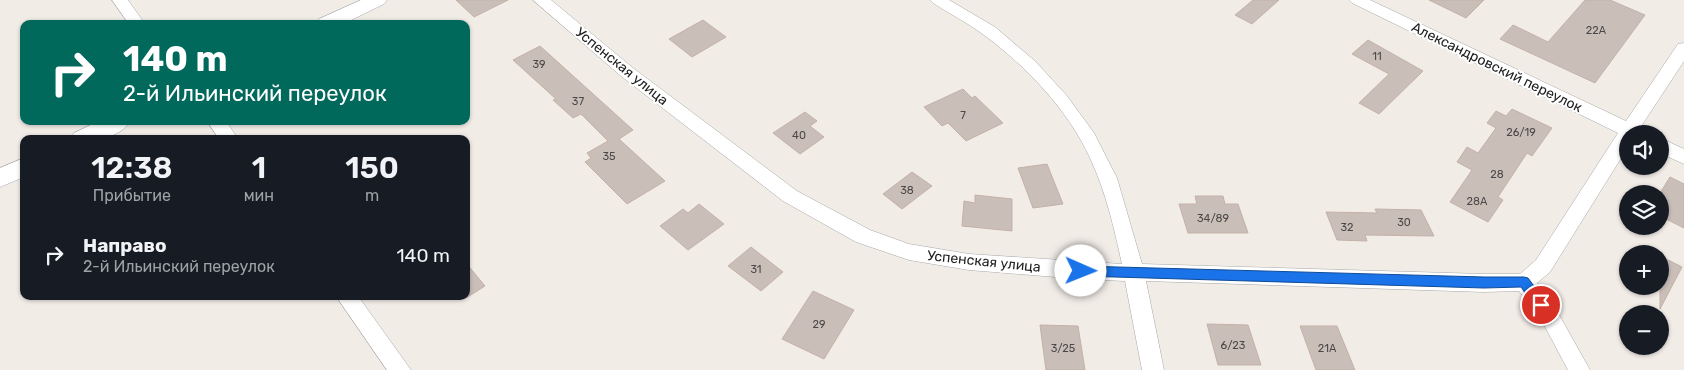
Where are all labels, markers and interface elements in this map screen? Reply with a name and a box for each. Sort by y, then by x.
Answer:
street label: Александровский переулок [1409,19,1585,116]
street label: Успенская улица [572,24,671,109]
house number: 22А [1586,24,1607,37]
text: 140 m [123,38,228,80]
icon: right [40,40,105,105]
house number: 11 [1372,50,1382,63]
house number: 39 [532,58,546,71]
text: 2-й Ильинский переулок [123,80,387,107]
house number: 37 [572,95,584,108]
house number: 7 [960,109,966,122]
map controls [1619,125,1669,355]
button: sound [1619,125,1669,175]
house number: 26/19 [1506,126,1536,139]
house number: 40 [792,129,806,142]
text: 12:38 [91,150,172,186]
text: 1 [252,150,266,186]
text: 150 [345,150,399,186]
house number: 35 [602,150,616,163]
house number: 28 [1490,168,1504,181]
house number: 38 [900,184,914,197]
button: layers [1619,185,1669,235]
text: Прибытие [93,186,171,205]
text: мин [244,186,274,205]
text: m [365,186,379,205]
house number: 28А [1467,195,1488,208]
house number: 34/89 [1197,212,1229,225]
house number: 30 [1397,216,1411,229]
house number: 32 [1340,221,1354,234]
text: Направо [83,234,167,257]
icon: right [40,241,68,269]
text: 140 m [396,244,450,267]
position arrow [1054,244,1106,296]
button: + [1619,245,1669,295]
street label: Успенская улица [926,247,1042,276]
text: 2-й Ильинский переулок [83,257,275,276]
house number: 31 [750,263,762,276]
pin [1520,284,1562,326]
icon: arrive [1527,291,1555,319]
button: − [1619,305,1669,355]
house number: 29 [813,318,825,331]
house number: 6/23 [1221,339,1246,352]
house number: 3/25 [1051,342,1076,355]
house number: 21А [1318,342,1337,355]

